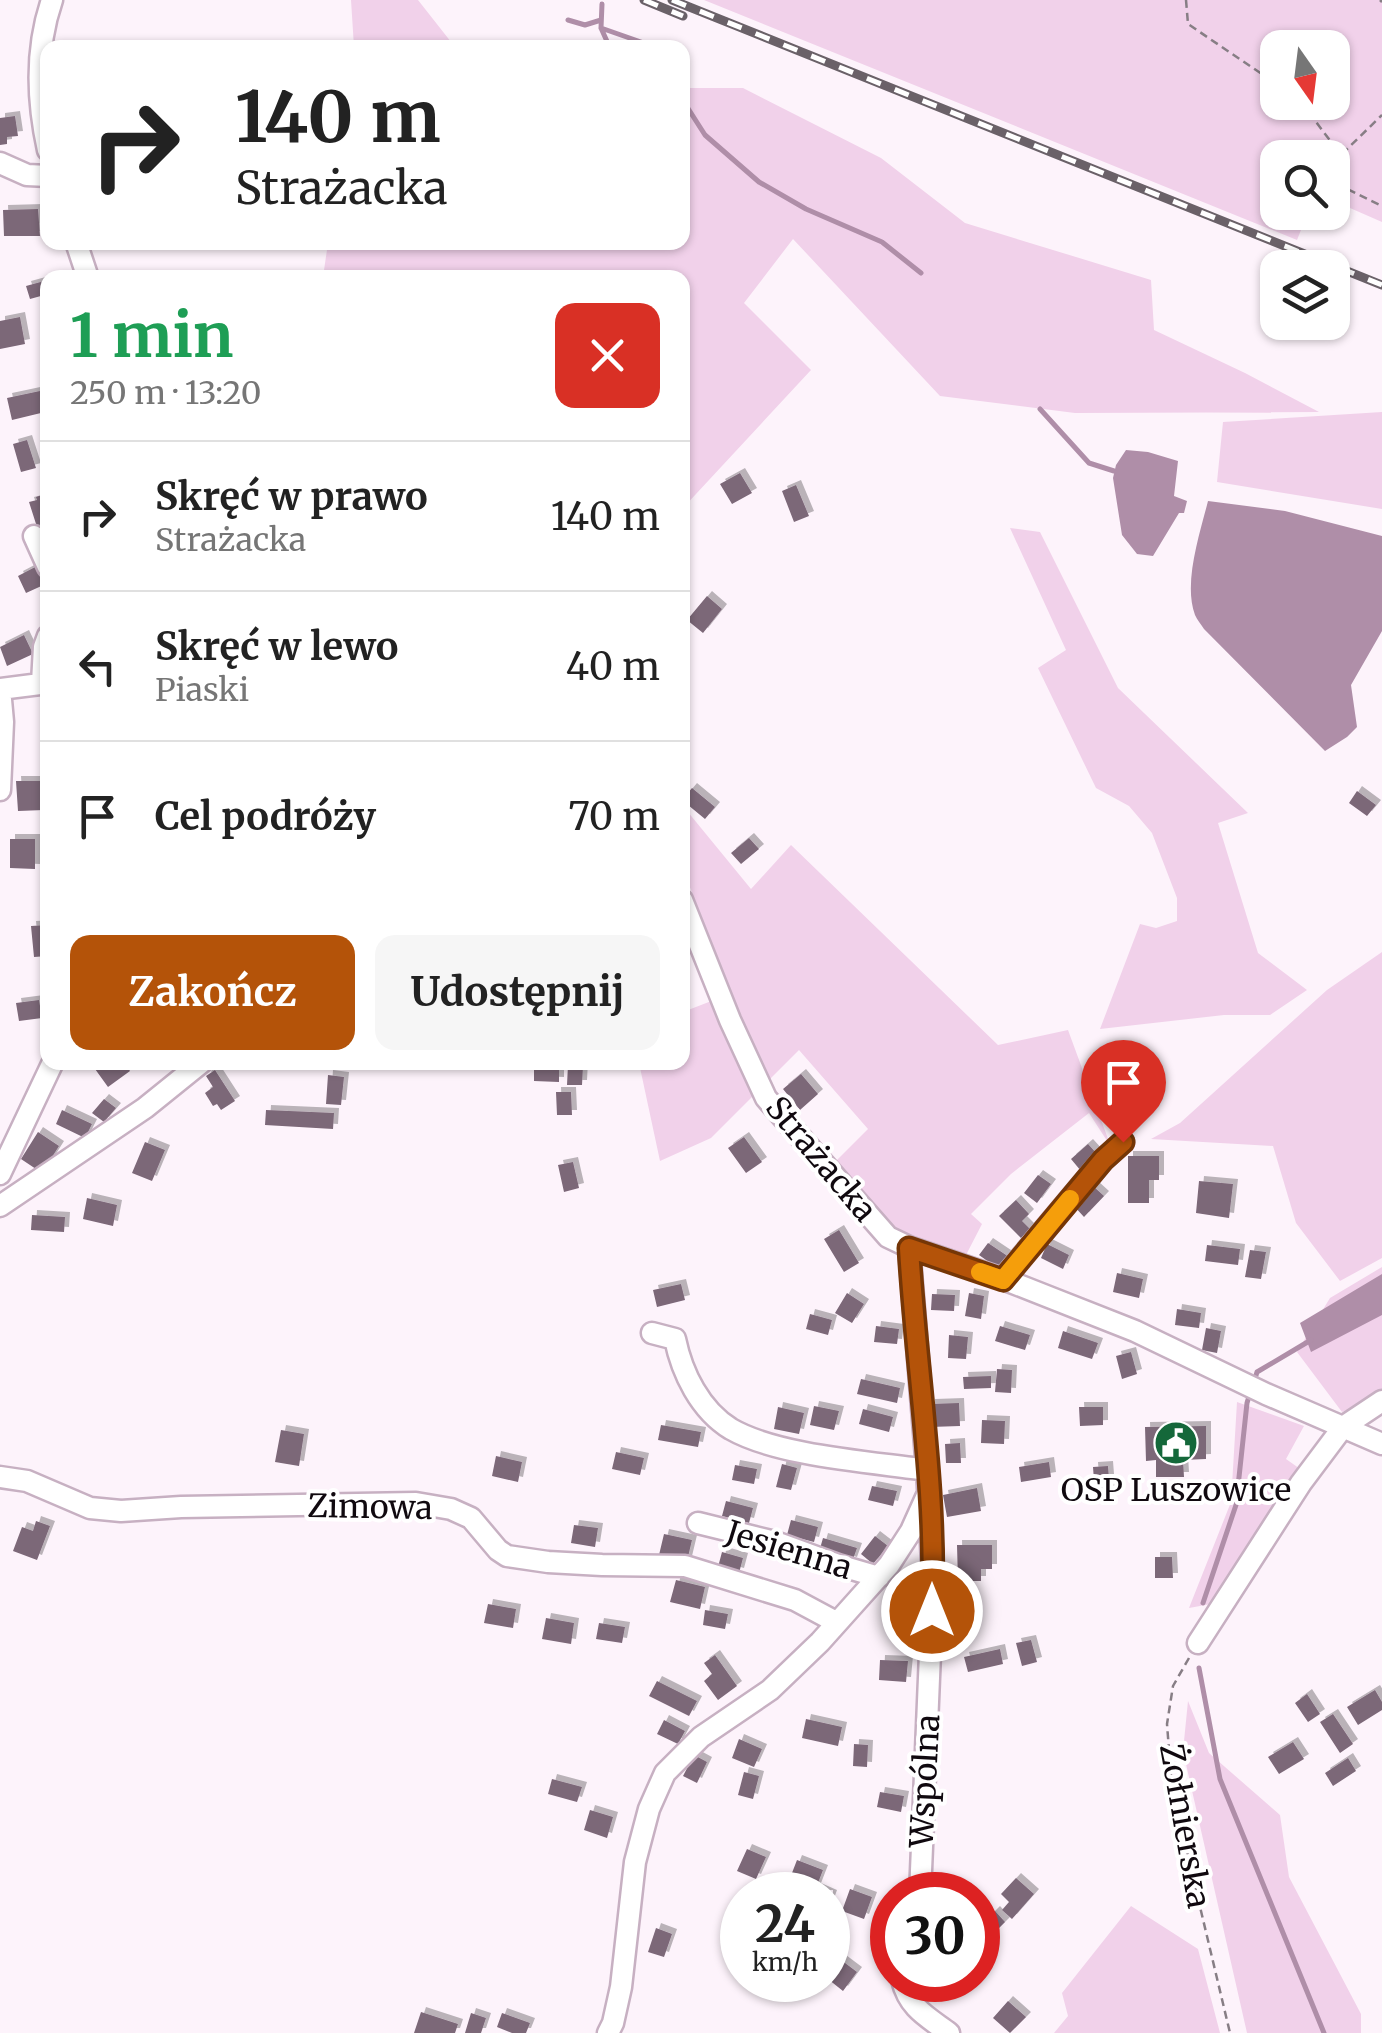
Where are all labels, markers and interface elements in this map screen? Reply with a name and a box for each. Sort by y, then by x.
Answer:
north arrow [1260,30,1350,120]
map controls [1260,30,1350,340]
text: 140 m [235,73,441,161]
icon: right [70,80,200,210]
button: search [1260,140,1350,230]
text: Strażacka [235,160,448,216]
button: layers [1260,250,1350,340]
text: 1 min [70,298,233,373]
button: close [555,303,660,408]
text: 250 m · 13:20 [70,373,261,413]
text: Skręć w prawo [155,473,428,520]
icon: right [70,489,125,544]
text: 140 m [551,493,660,540]
text: Strażacka [155,520,306,560]
text: Skręć w lewo [155,623,399,670]
icon: left [70,639,125,694]
text: 40 m [566,643,660,690]
text: Piaski [155,670,249,710]
icon: arrive [70,789,125,844]
text: Cel podróży [155,793,376,840]
text: 70 m [568,793,660,840]
button: Zakończ [70,935,355,1050]
button: Udostępnij [375,935,660,1050]
pin [1081,1040,1166,1143]
icon: arrive [1096,1055,1151,1110]
street label: Strażacka [757,1088,885,1230]
public building icon: OSP Luszowice [1153,1420,1199,1466]
place label: OSP Luszowice [1061,1470,1291,1510]
street label: Zimowa [307,1486,433,1528]
street label: Jesienna [720,1512,857,1588]
position arrow [880,1559,984,1663]
street label: Wspólna [901,1713,948,1850]
street label: Żołnierska [1151,1741,1219,1911]
speed limit sign: 30 [870,1872,1000,2002]
text: 24 [755,1893,815,1956]
text: km/h [752,1946,818,1978]

